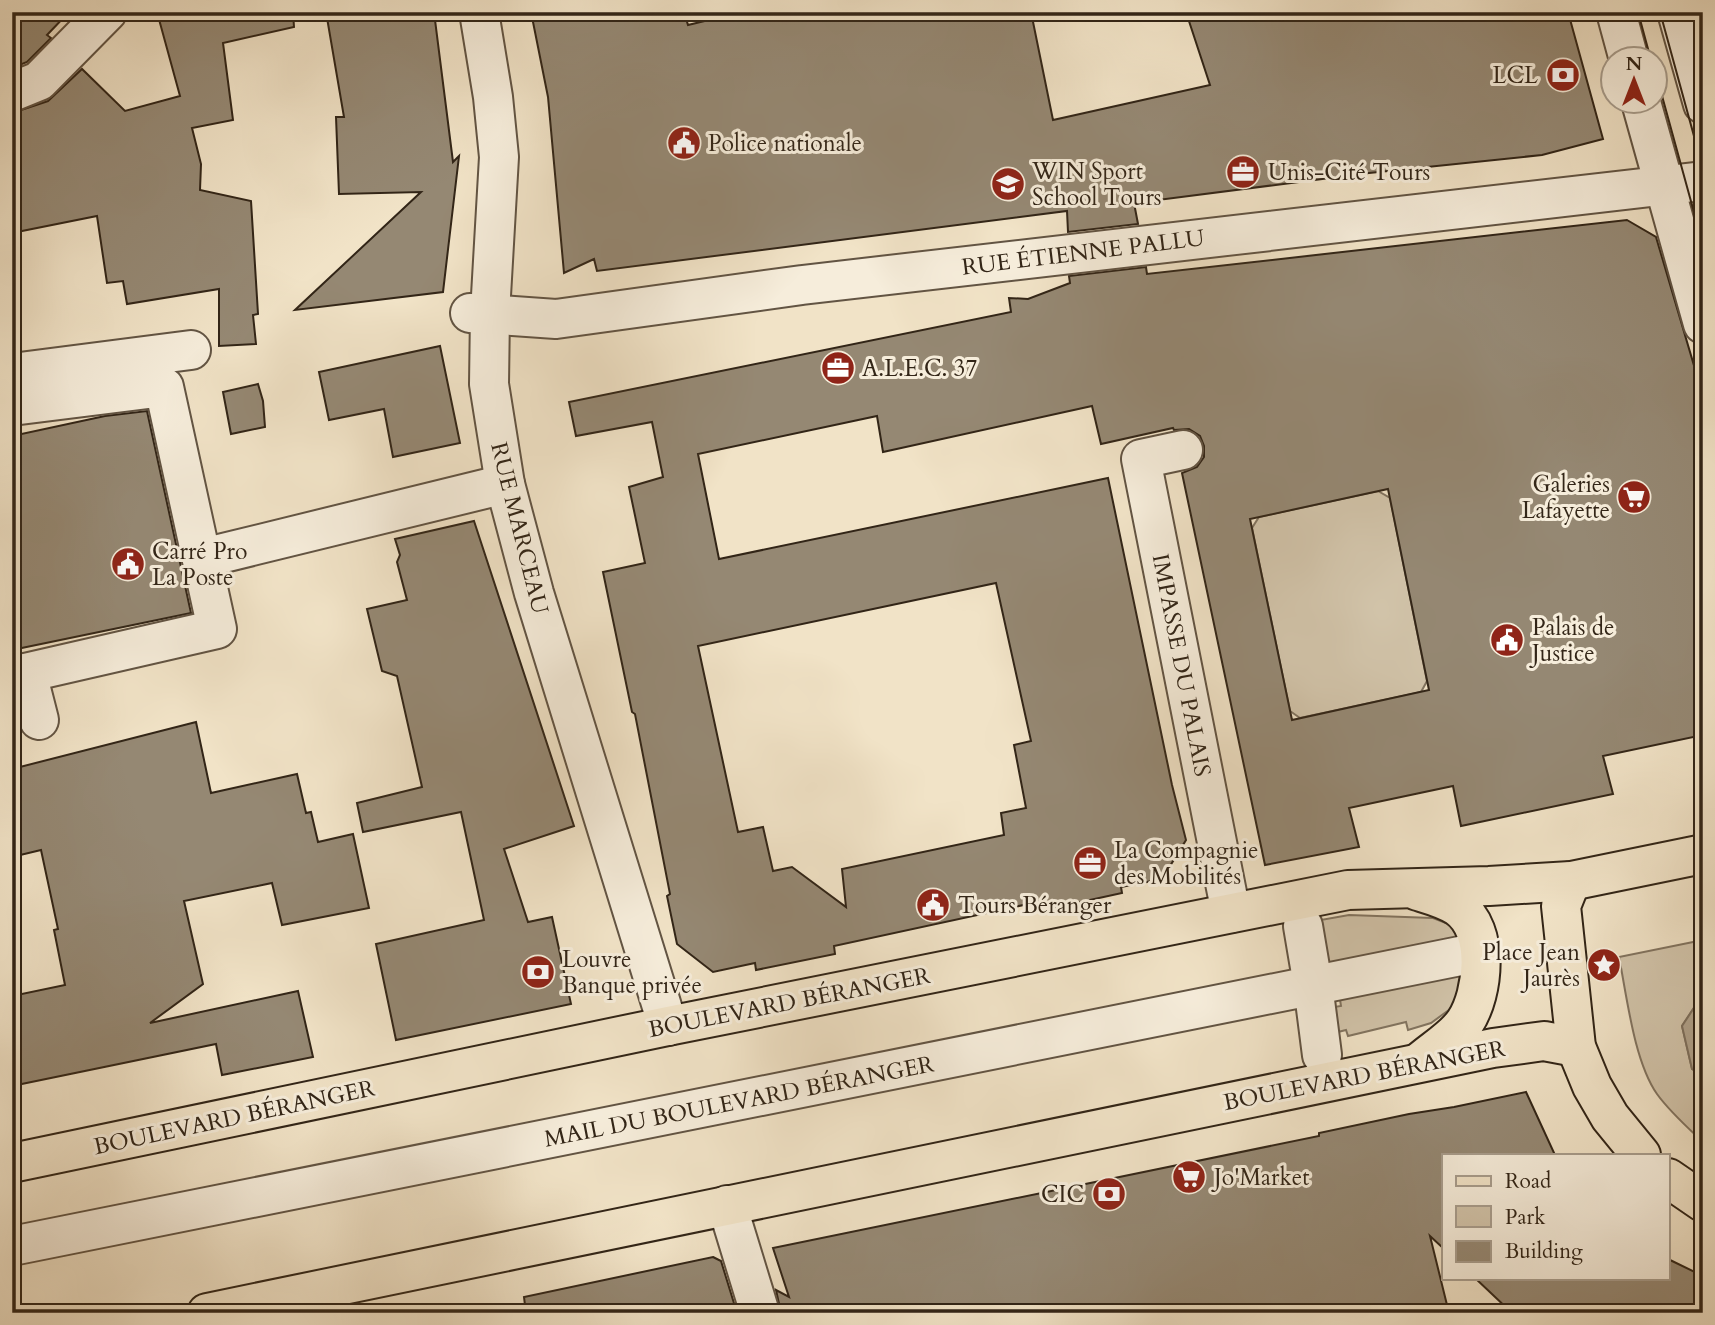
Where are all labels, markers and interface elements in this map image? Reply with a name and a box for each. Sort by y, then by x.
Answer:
north arrow [1600,46,1670,116]
text: N [1626,51,1643,77]
bank icon: LCL [1544,56,1582,94]
place label: LCL [1493,60,1538,91]
public building icon: Police nationale [665,124,703,162]
place label: Police nationale [708,128,862,159]
office icon: Unis-Cité Tours [1224,153,1262,191]
place label: WIN Sport School Tours [1031,156,1162,213]
place label: Unis-Cité Tours [1268,157,1430,188]
school or university icon: WIN Sport School Tours [989,165,1027,203]
street label: RUE ÉTIENNE PALLU [960,222,1206,283]
office icon: A.L.E.C. 37 [819,349,857,387]
place label: A.L.E.C. 37 [862,353,977,384]
street label: RUE MARCEAU [483,439,556,617]
place label: Galeries Lafayette [1522,469,1610,526]
supermarket icon: Galeries Lafayette [1615,478,1653,516]
place label: Carré Pro La Poste [152,536,247,593]
public building icon: Carré Pro La Poste [109,545,147,583]
street label: IMPASSE DU PALAIS [1145,551,1218,779]
place label: Palais de Justice [1529,612,1614,669]
public building icon: Palais de Justice [1488,621,1526,659]
place label: La Compagnie des Mobilités [1114,835,1259,892]
office icon: La Compagnie des Mobilités [1071,844,1109,882]
public building icon: Tours Béranger [914,886,952,924]
place label: Tours Béranger [958,890,1112,921]
place label: Place Jean Jaurès [1482,937,1580,994]
place label: Louvre Banque privée [562,944,702,1001]
place icon: Place Jean Jaurès [1585,946,1623,984]
bank icon: Louvre Banque privée [519,953,557,991]
street label: BOULEVARD BÉRANGER [645,960,933,1045]
street label: BOULEVARD BÉRANGER [1220,1033,1508,1118]
street label: MAIL DU BOULEVARD BÉRANGER [542,1048,937,1155]
street label: BOULEVARD BÉRANGER [91,1073,378,1162]
legend [1442,1154,1670,1280]
supermarket icon: Jo'Market [1170,1158,1208,1196]
place label: Jo'Market [1211,1162,1309,1193]
text: Road [1505,1167,1551,1196]
bank icon: CIC [1090,1175,1128,1213]
place label: CIC [1041,1179,1084,1210]
text: Park [1505,1203,1546,1232]
text: Building [1505,1237,1583,1266]

